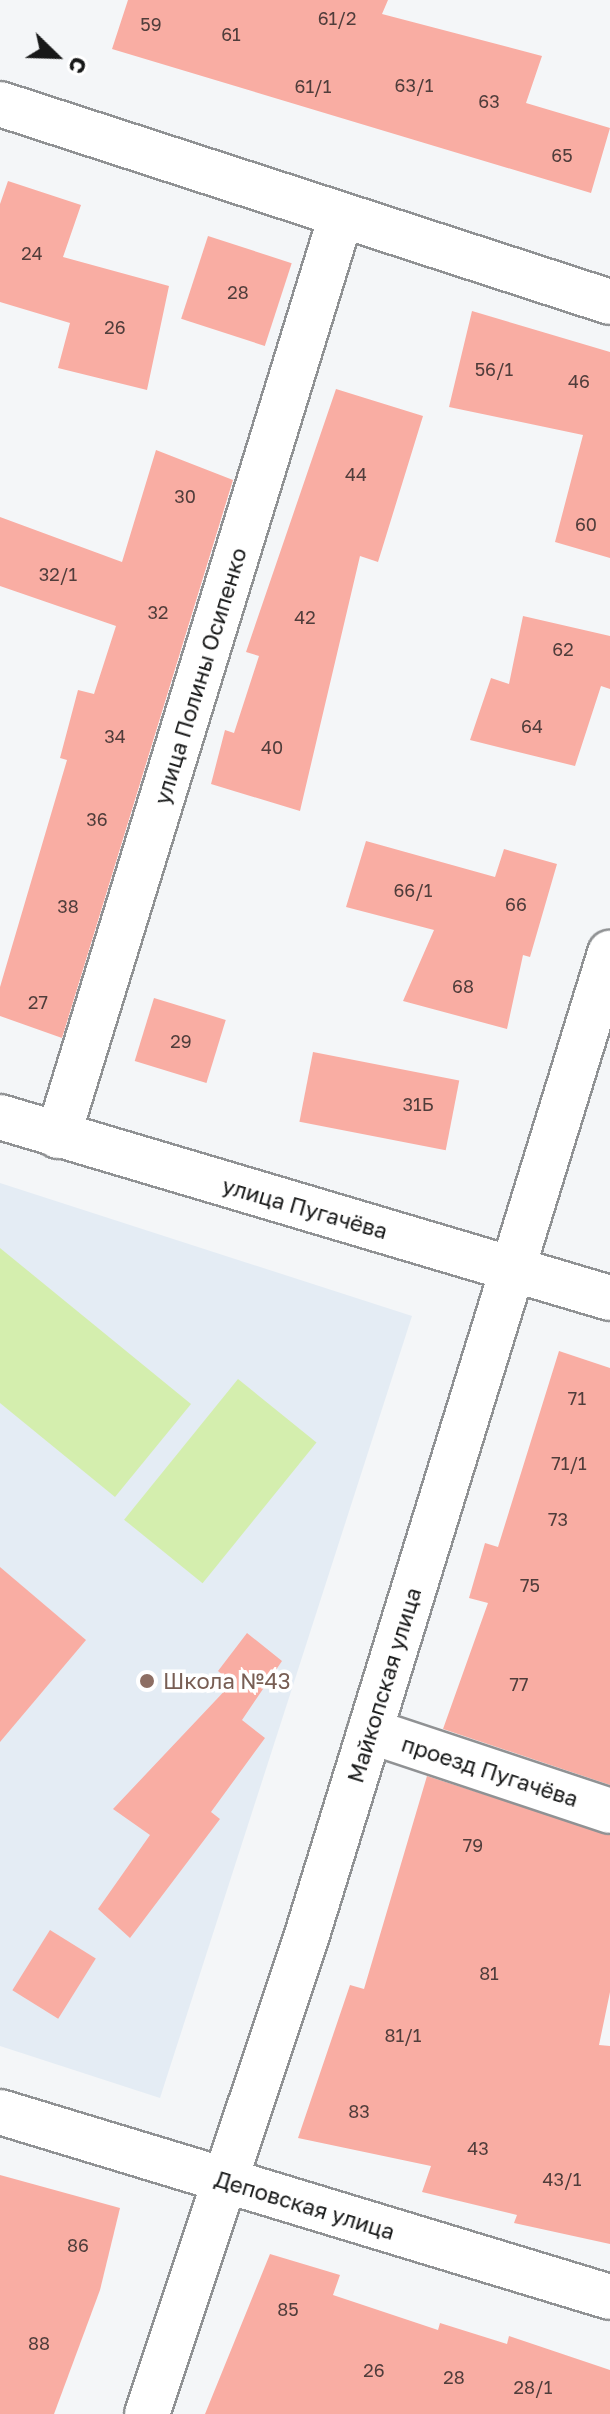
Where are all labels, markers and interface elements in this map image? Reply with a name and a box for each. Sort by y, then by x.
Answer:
house number: 61/2 [318,7,356,29]
house number: 59 [140,13,162,35]
north arrow [16,16,96,96]
house number: 61 [221,23,241,45]
text: С [63,53,94,78]
house number: 63/1 [395,74,433,96]
house number: 61/1 [295,75,331,97]
house number: 63 [478,90,500,112]
house number: 65 [551,144,573,166]
house number: 24 [21,242,43,264]
house number: 28 [227,281,249,303]
house number: 26 [104,316,126,338]
house number: 56/1 [475,358,513,380]
house number: 46 [568,370,590,392]
house number: 44 [345,463,367,485]
house number: 30 [174,485,196,507]
house number: 60 [575,513,597,535]
street label: улица Полины Осипенко [148,544,252,808]
house number: 32/1 [39,563,77,585]
house number: 32 [148,601,168,623]
house number: 42 [294,606,316,628]
house number: 62 [552,638,574,660]
house number: 64 [521,715,543,737]
house number: 34 [104,725,126,747]
house number: 40 [261,736,283,758]
house number: 36 [86,808,108,830]
house number: 66/1 [393,879,433,901]
house number: 66 [505,893,527,915]
house number: 38 [57,895,79,917]
house number: 68 [452,975,474,997]
house number: 27 [28,991,48,1013]
house number: 29 [170,1030,192,1052]
house number: 31Б [402,1093,434,1115]
street label: улица Пугачёва [219,1172,391,1244]
house number: 71 [568,1387,586,1409]
house number: 71/1 [551,1452,587,1474]
house number: 73 [548,1508,568,1530]
house number: 75 [520,1574,540,1596]
street label: Майкопская улица [342,1584,426,1786]
place label: Школа №43 [163,1668,291,1694]
marker: Школа №43 [138,1672,156,1690]
house number: 77 [509,1673,529,1695]
street label: проезд Пугачёва [399,1730,581,1812]
house number: 79 [463,1834,483,1856]
house number: 81 [479,1962,499,1984]
house number: 81/1 [384,2024,422,2046]
house number: 83 [348,2100,370,2122]
house number: 43 [467,2137,489,2159]
street label: Деповская улица [212,2165,398,2245]
house number: 43/1 [543,2168,581,2190]
house number: 86 [67,2234,89,2256]
house number: 85 [277,2298,299,2320]
house number: 88 [28,2332,50,2354]
house number: 26 [363,2359,385,2381]
house number: 28 [443,2366,465,2388]
house number: 28/1 [514,2376,552,2398]

